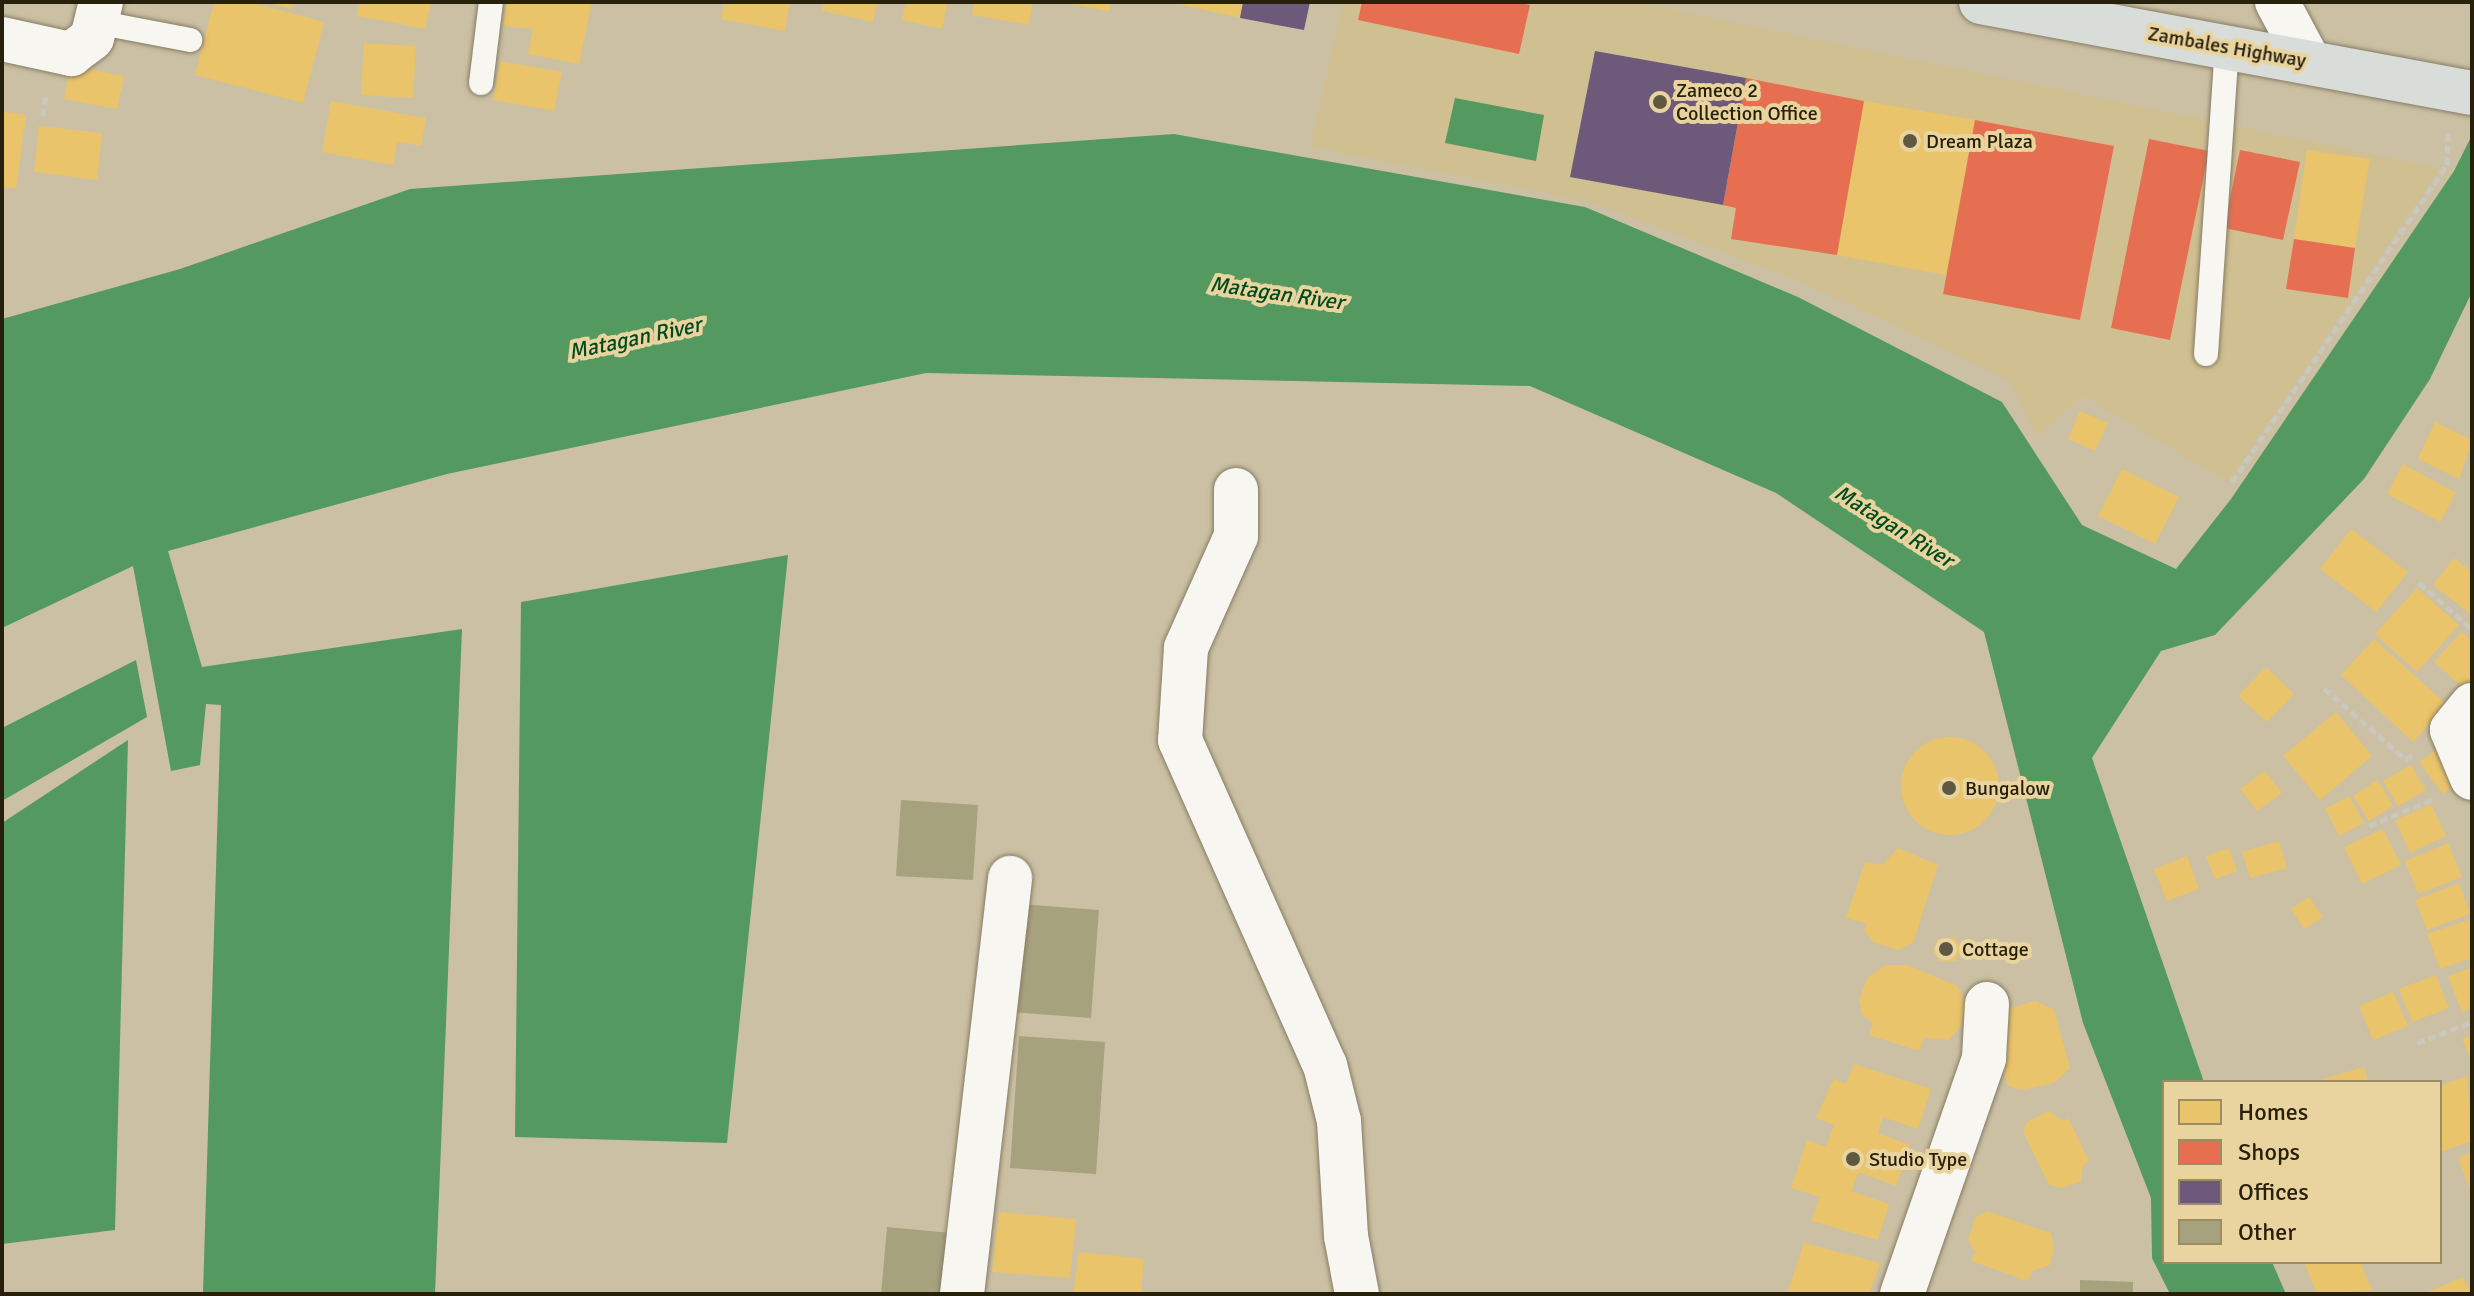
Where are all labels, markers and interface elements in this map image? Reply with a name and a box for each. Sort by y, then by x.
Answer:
street label: Zambales Highway [2146,21,2308,73]
place label: Zameco 2 Collection Office [1676,78,1818,125]
marker: Zameco 2 Collection Office [1651,93,1669,111]
place label: Dream Plaza [1926,129,2033,153]
marker: Dream Plaza [1901,132,1919,150]
water label: Matagan River [1208,271,1346,315]
water label: Matagan River [566,311,704,365]
water label: Matagan River [1830,479,1958,573]
place label: Bungalow [1965,776,2050,800]
marker: Bungalow [1940,779,1958,797]
place label: Cottage [1962,937,2029,961]
marker: Cottage [1937,940,1955,958]
legend [2162,1080,2442,1264]
text: Homes [2238,1097,2308,1127]
text: Shops [2238,1137,2300,1167]
place label: Studio Type [1869,1147,1967,1171]
marker: Studio Type [1844,1150,1862,1168]
text: Offices [2238,1177,2309,1207]
text: Other [2238,1217,2296,1247]

